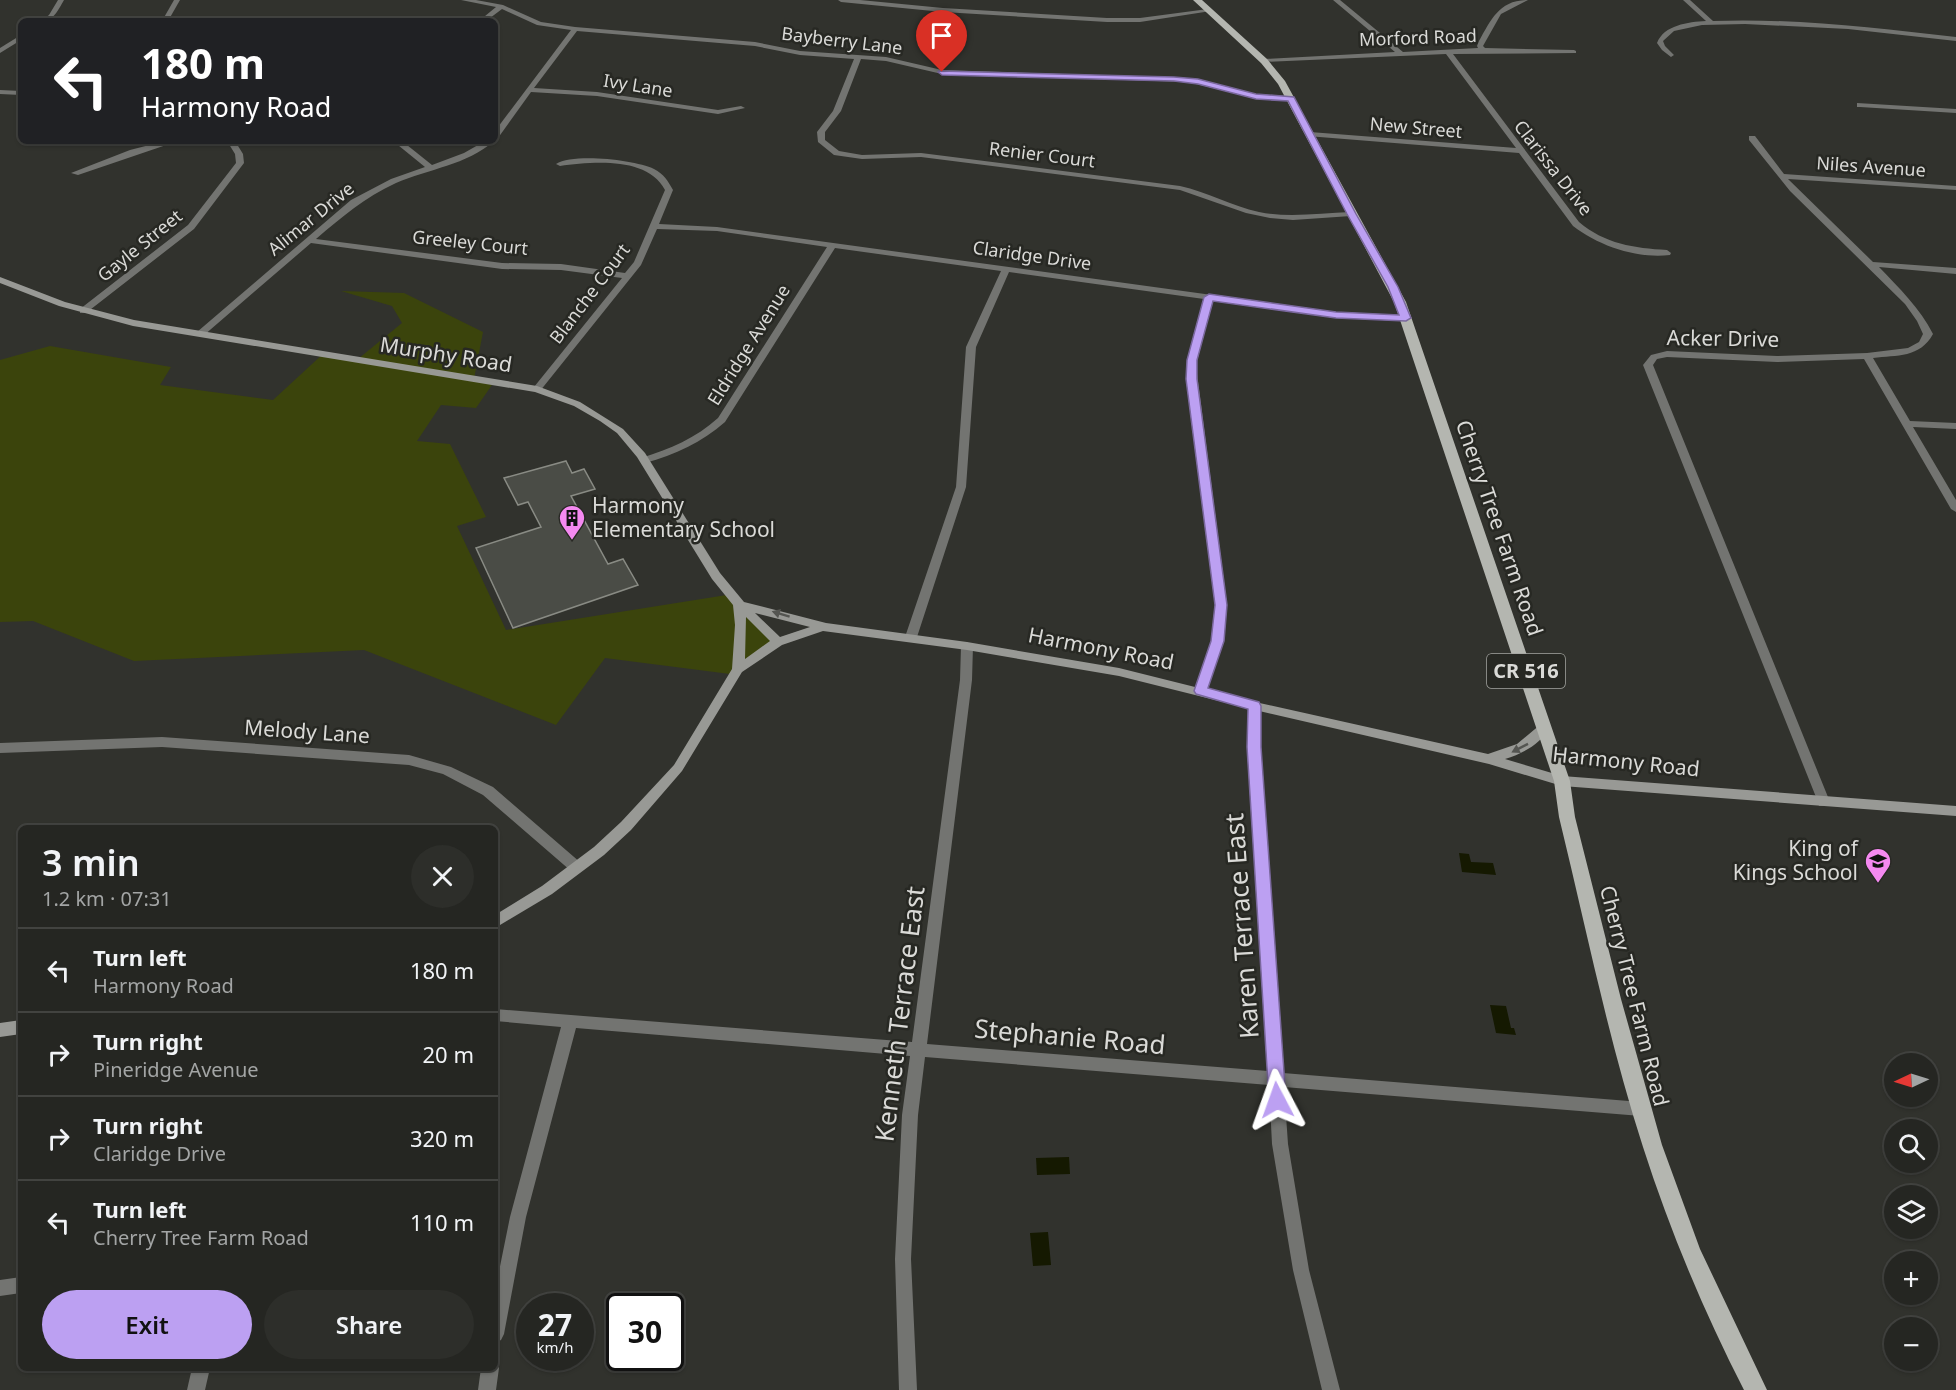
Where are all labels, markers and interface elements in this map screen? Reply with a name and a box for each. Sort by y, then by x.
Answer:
pin [916,10,967,72]
icon: arrive [925,19,958,52]
street label: Bayberry Lane [780,21,904,59]
street label: Morford Road [1359,23,1477,51]
text: 180 m [141,34,265,91]
icon: left [42,42,120,120]
street label: Ivy Lane [602,68,675,102]
text: Harmony Road [141,88,331,125]
street label: New Street [1369,111,1464,143]
street label: Clarissa Drive [1509,115,1599,220]
street label: Renier Court [988,136,1097,172]
street label: Niles Avenue [1816,150,1927,182]
street label: Alimar Drive [262,176,358,260]
street label: Gayle Street [92,203,187,287]
street label: Greeley Court [411,224,530,260]
street label: Claridge Drive [971,235,1093,275]
street label: Blanche Court [544,238,635,348]
street label: Eldridge Avenue [701,280,795,409]
street label: Acker Drive [1666,323,1780,353]
street label: Murphy Road [378,330,514,378]
street label: Cherry Tree Farm Road [1450,416,1550,639]
place label: Harmony Elementary School [592,491,775,543]
building icon: Harmony Elementary School [557,503,587,541]
one-way arrow [772,609,790,618]
street label: Harmony Road [1026,620,1176,676]
road number: CR 516 [1487,654,1565,688]
street label: Melody Lane [243,713,371,749]
street label: Harmony Road [1551,739,1701,783]
one-way arrow [1511,743,1529,753]
street label: Karen Terrace East [1215,812,1267,1040]
place label: King of Kings School [1733,834,1860,886]
text: 3 min [42,838,140,887]
button: close [411,845,474,908]
school or university icon: King of Kings School [1863,846,1893,884]
street label: Cherry Tree Farm Road [1594,882,1676,1109]
street label: Kenneth Terrace East [865,884,933,1144]
text: 1.2 km · 07:31 [42,885,172,912]
text: Turn left [93,942,187,972]
icon: left [42,954,75,987]
text: 180 m [410,955,474,985]
text: Harmony Road [93,972,234,999]
street label: Stephanie Road [973,1010,1167,1062]
text: Turn right [93,1026,203,1056]
icon: right [42,1038,75,1071]
text: 20 m [423,1039,474,1069]
north arrow [1884,1053,1938,1107]
map controls [1884,1053,1938,1371]
text: Pineridge Avenue [93,1056,259,1083]
position arrow [1245,1068,1309,1132]
text: Turn right [93,1110,203,1140]
button: search [1884,1119,1938,1173]
icon: right [42,1122,75,1155]
text: 320 m [410,1123,474,1153]
text: Claridge Drive [93,1140,226,1167]
button: layers [1884,1185,1938,1239]
text: Turn left [93,1194,187,1224]
icon: left [42,1206,75,1239]
text: 110 m [410,1207,474,1237]
text: Cherry Tree Farm Road [93,1224,309,1251]
button: + [1884,1251,1938,1305]
button: Exit [42,1290,252,1359]
button: Share [264,1290,474,1359]
speed limit sign: 30 [606,1293,684,1371]
text: 27 [538,1304,572,1345]
button: − [1884,1317,1938,1371]
text: km/h [537,1337,573,1357]

